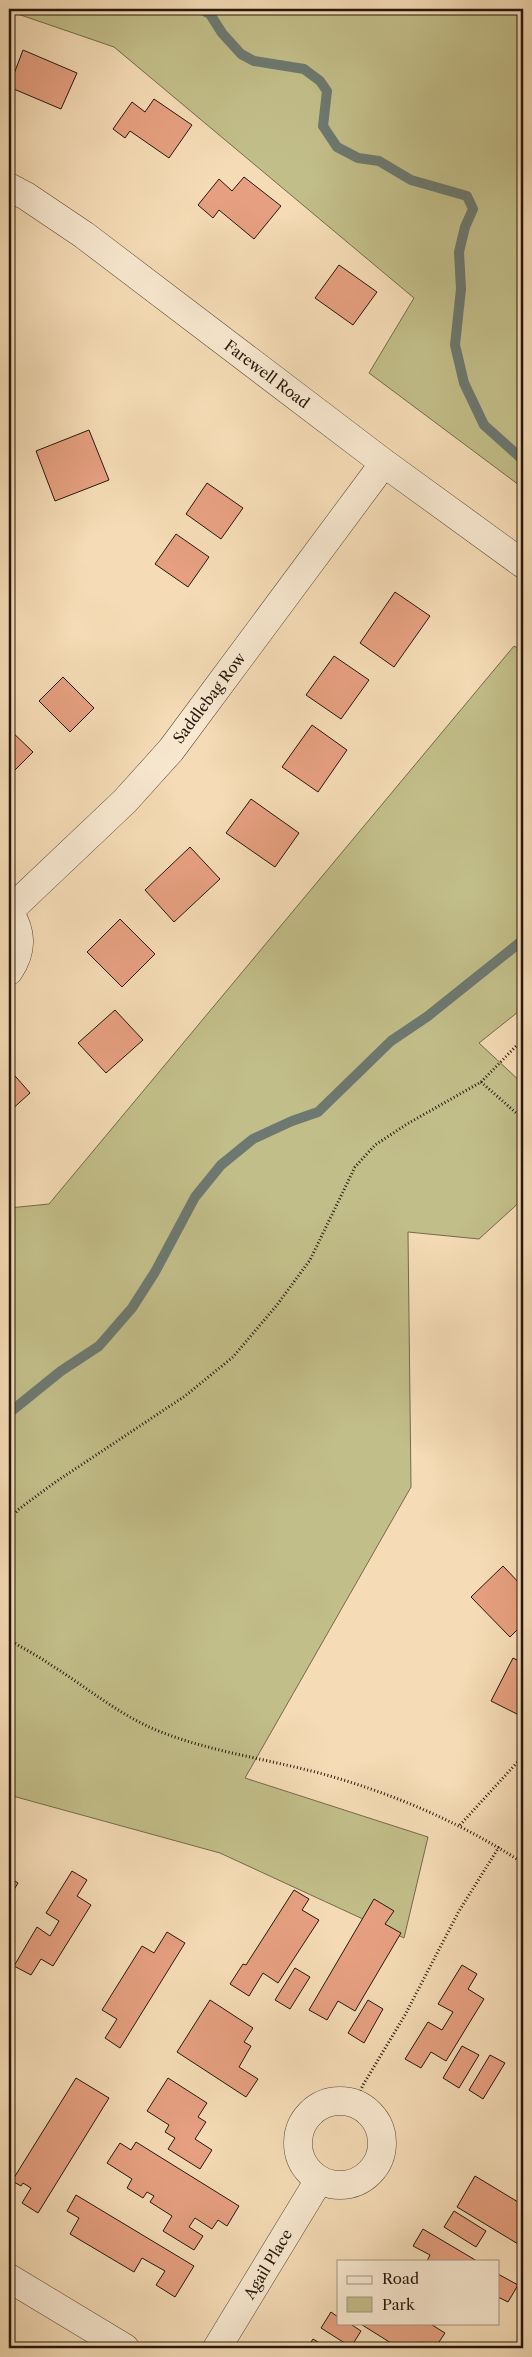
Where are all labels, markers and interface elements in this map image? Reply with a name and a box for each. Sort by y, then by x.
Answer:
street label: Farewell Road [221,336,313,412]
street label: Saddlebag Row [169,648,250,747]
street label: Agail Place [239,2226,296,2303]
legend [337,2260,500,2324]
text: Road [382,2269,419,2288]
text: Park [382,2295,416,2314]

